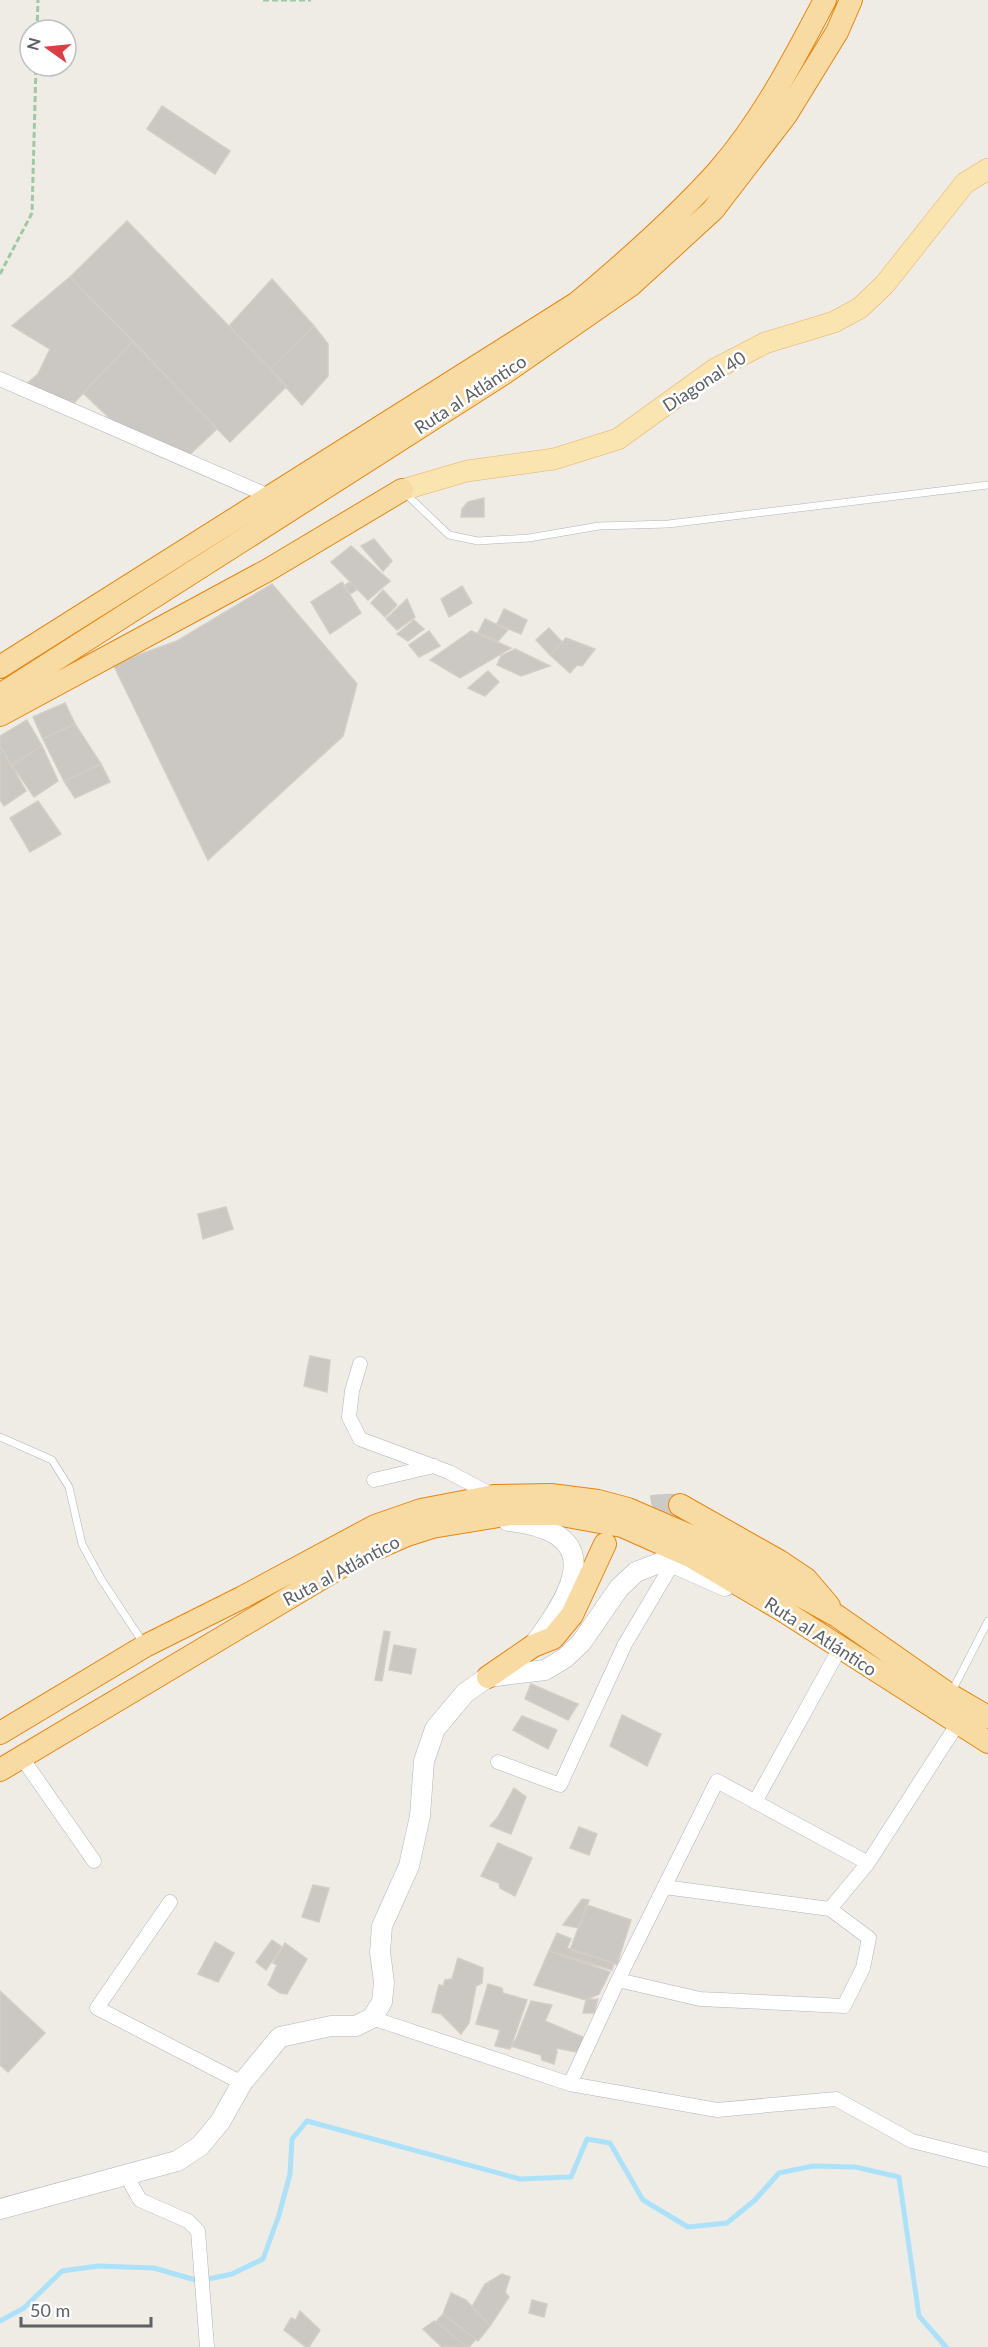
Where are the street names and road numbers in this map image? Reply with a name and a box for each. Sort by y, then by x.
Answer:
street label: Diagonal 40 [658,346,750,416]
street label: Ruta al Atlántico [410,350,530,438]
street label: Ruta al Atlántico [279,1530,403,1610]
street label: Ruta al Atlántico [761,1592,881,1680]

